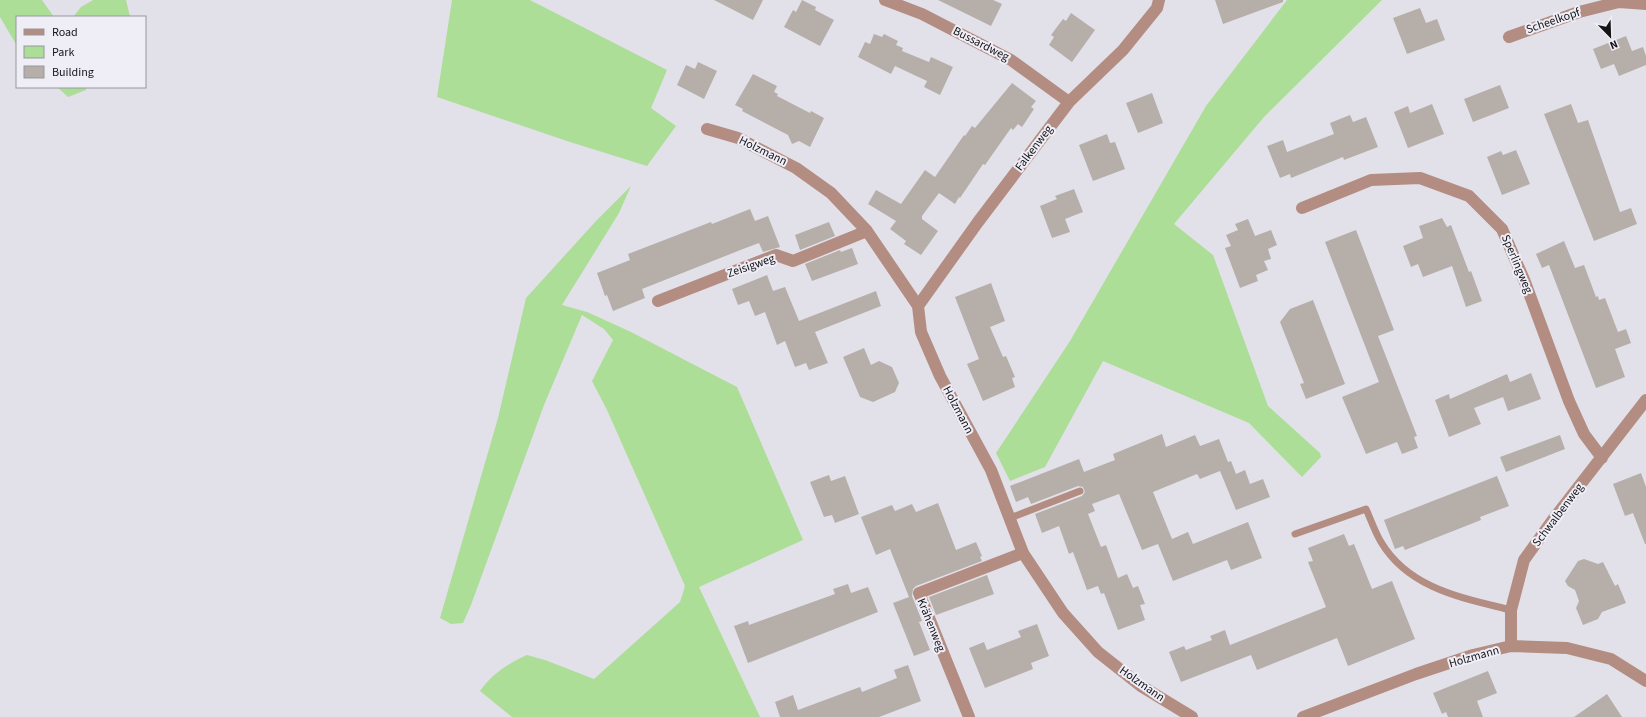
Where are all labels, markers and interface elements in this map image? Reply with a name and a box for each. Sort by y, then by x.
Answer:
street label: Scheelkopf [1524,4,1583,38]
legend [16,16,146,88]
north arrow [1590,16,1630,56]
street label: Bussardweg [950,23,1012,65]
text: Road [52,24,78,41]
text: N [1607,36,1620,53]
text: Park [52,44,74,61]
text: Building [52,64,94,81]
street label: Falkenweg [1011,122,1057,174]
street label: Holzmann [736,132,790,170]
street label: Sperlingweg [1497,232,1537,296]
street label: Zeisigweg [725,250,777,282]
street label: Holzmann [938,383,978,437]
street label: Schwalbenweg [1528,480,1588,550]
street label: Krähenweg [913,596,949,654]
street label: Holzmann [1447,642,1501,672]
street label: Holzmann [1116,662,1168,706]

